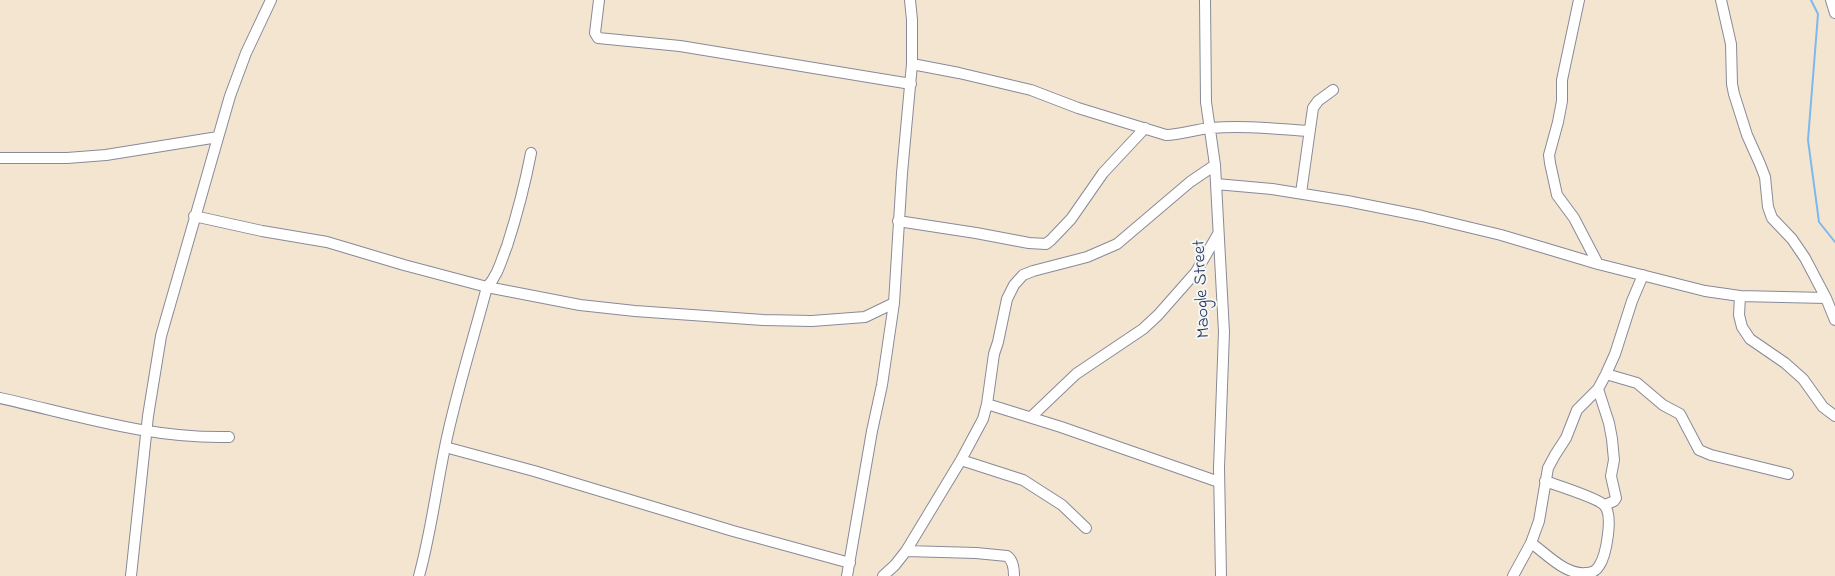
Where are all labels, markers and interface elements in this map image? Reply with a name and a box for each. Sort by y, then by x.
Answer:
street label: Maogle Street [1190,239,1216,339]

